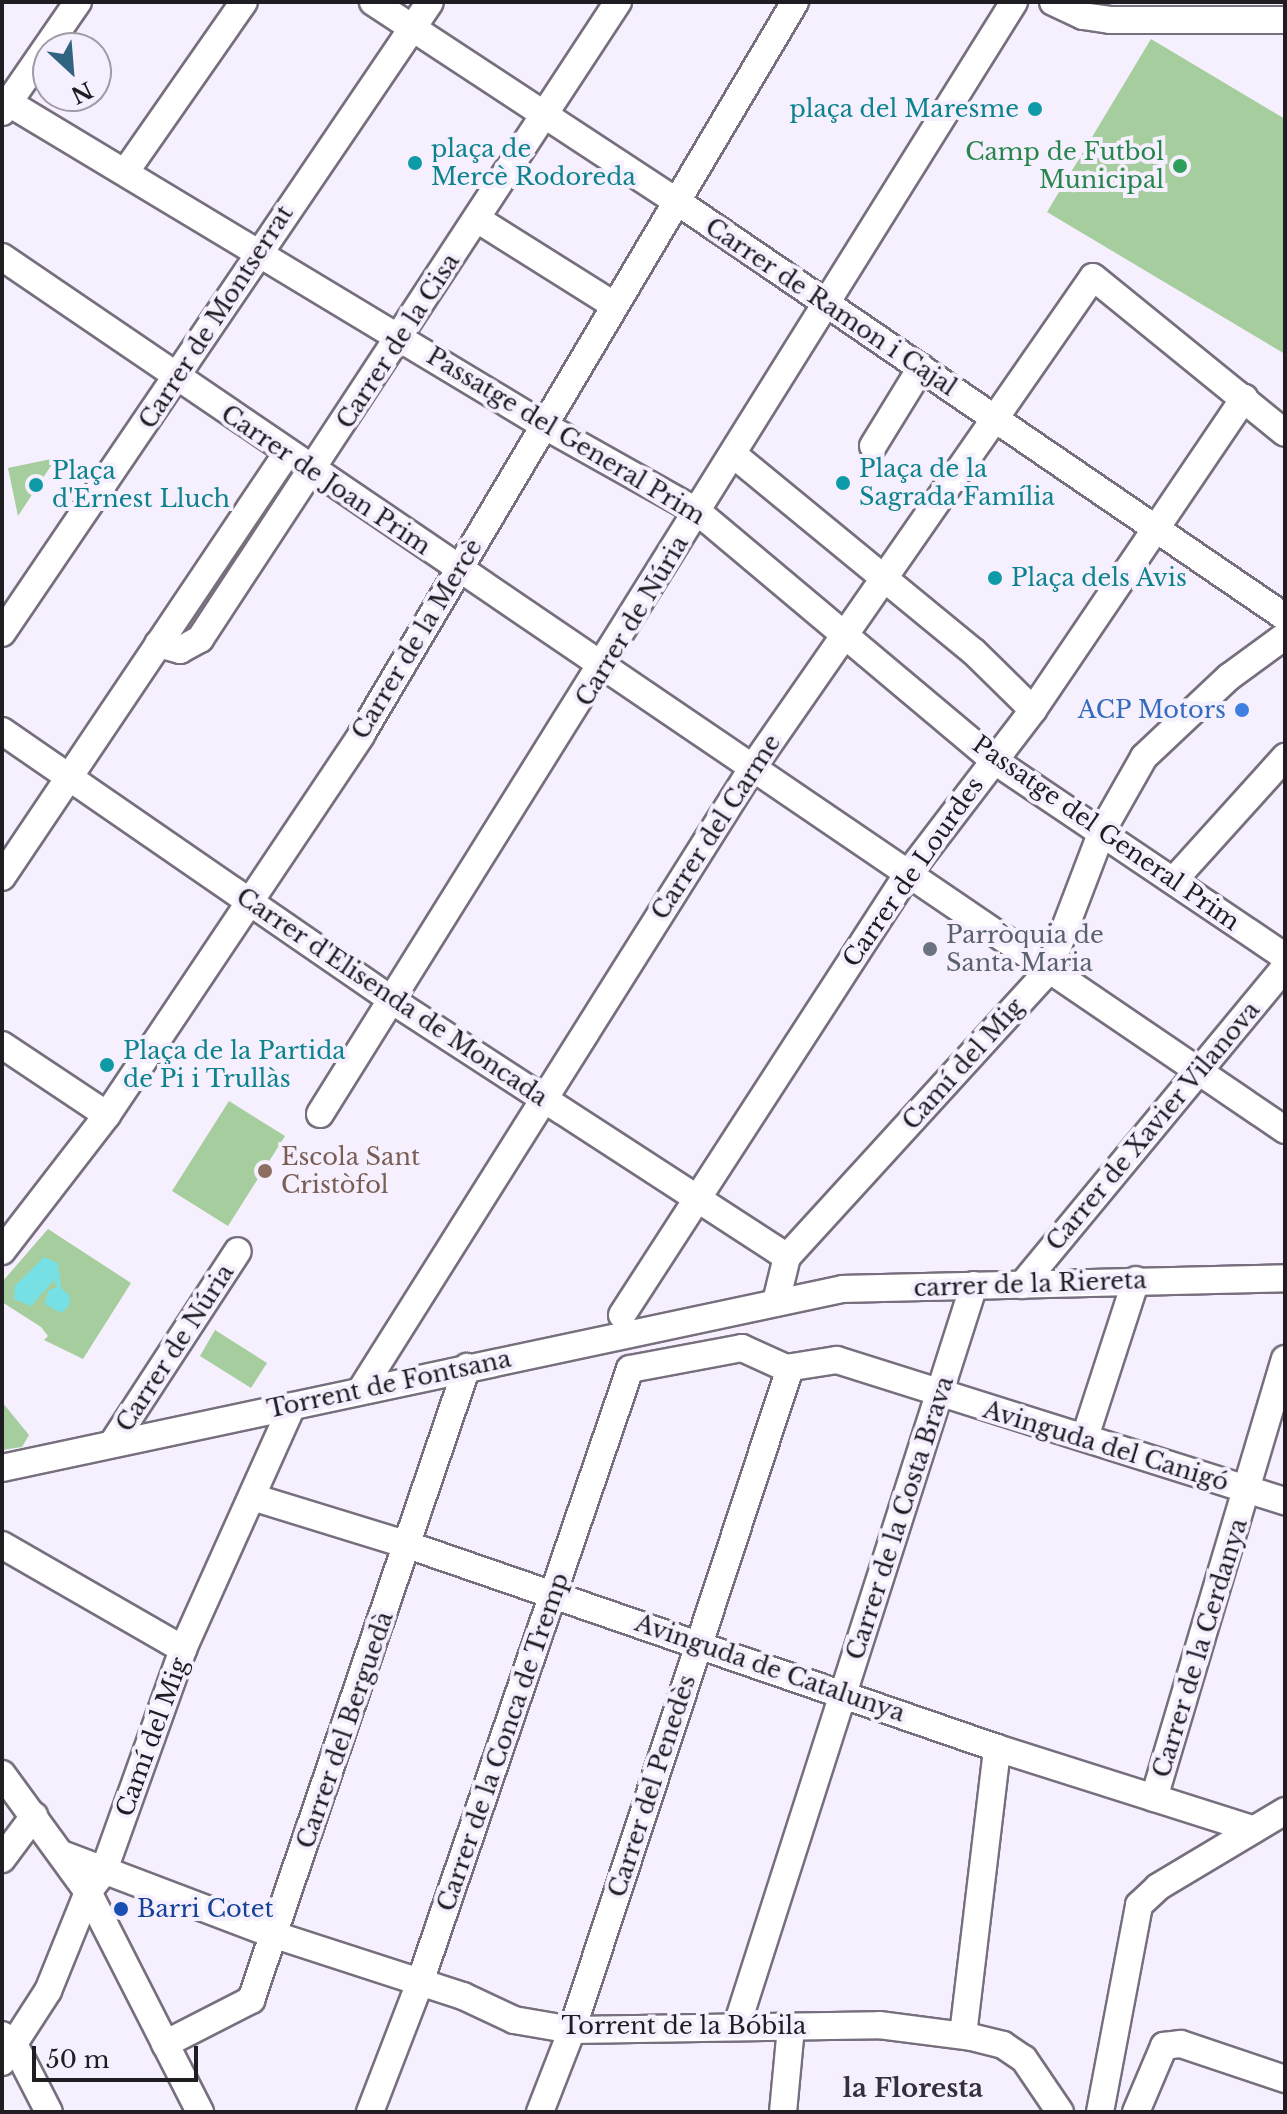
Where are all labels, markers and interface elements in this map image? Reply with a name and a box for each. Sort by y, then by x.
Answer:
north arrow [32,32,112,112]
text: N [67,76,97,109]
place label: plaça del Maresme [789,95,1019,123]
marker: plaça del Maresme [1026,100,1044,118]
place label: plaça de Mercè Rodoreda [431,135,636,191]
place label: Camp de Futbol Municipal [965,138,1164,194]
marker: plaça de Mercè Rodoreda [406,154,424,172]
marker: Camp de Futbol Municipal [1171,157,1189,175]
street label: Carrer de Montserrat [133,200,299,434]
street label: Carrer de Ramon i Cajal [700,212,962,402]
street label: Carrer de la Cisa [330,248,466,434]
street label: Passatge del General Prim [422,341,710,531]
street label: Carrer de Joan Prim [215,399,437,561]
place label: Plaça de la Sagrada Família [859,455,1055,511]
place label: Plaça d'Ernest Lluch [52,457,230,513]
marker: Plaça de la Sagrada Família [834,474,852,492]
marker: Plaça d'Ernest Lluch [27,476,45,494]
street label: Carrer de Núria [570,530,694,712]
street label: Carrer de la Mercè [346,533,488,745]
place label: Plaça dels Avis [1011,564,1188,592]
marker: Plaça dels Avis [986,569,1004,587]
place label: ACP Motors [1077,696,1226,724]
marker: ACP Motors [1233,701,1251,719]
street label: Carrer del Carme [645,729,787,925]
street label: Passatge del General Prim [967,730,1245,936]
street label: Carrer de Lourdes [837,771,989,973]
street label: Carrer d'Elisenda de Moncada [231,882,553,1112]
place label: Parròquia de Santa Maria [946,921,1104,977]
marker: Parròquia de Santa Maria [921,940,939,958]
street label: Camí del Mig [897,992,1029,1136]
street label: Carrer de Xavier Vilanova [1040,995,1266,1257]
place label: Plaça de la Partida de Pi i Trullàs [123,1037,346,1093]
marker: Plaça de la Partida de Pi i Trullàs [98,1056,116,1074]
place label: Escola Sant Cristòfol [281,1143,420,1199]
marker: Escola Sant Cristòfol [256,1162,274,1180]
street label: Carrer de Núria [110,1259,240,1437]
street label: carrer de la Riereta [913,1266,1147,1302]
street label: Torrent de Fontsana [264,1344,514,1424]
street label: Carrer de la Costa Brava [840,1372,960,1664]
street label: Avinguda del Canigó [980,1395,1232,1497]
street label: Carrer de la Cerdanya [1147,1515,1253,1781]
street label: Carrer de la Conca de Tremp [431,1568,575,1916]
street label: Carrer del Berguedà [291,1607,399,1853]
street label: Avinguda de Catalunya [631,1608,909,1728]
street label: Camí del Mig [110,1654,194,1820]
street label: Carrer del Penedès [602,1671,702,1901]
place label: Barri Cotet [137,1895,274,1923]
marker: Barri Cotet [112,1900,130,1918]
street label: Torrent de la Bóbila [561,2012,807,2040]
scale bar [36,2030,202,2080]
text: 50 m [46,2045,109,2074]
district label: la Floresta [843,2073,983,2105]

